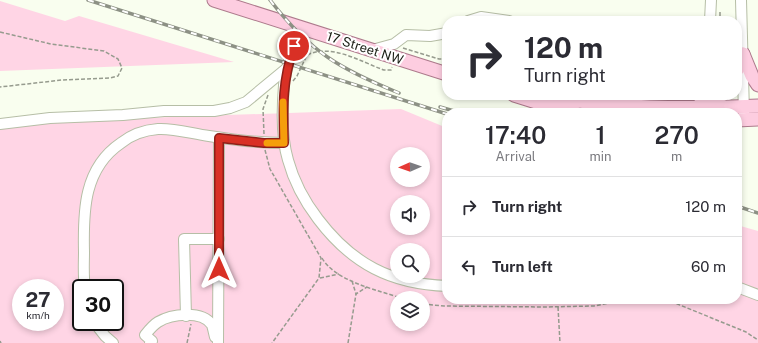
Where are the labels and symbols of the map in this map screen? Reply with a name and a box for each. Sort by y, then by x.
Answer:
pin [277,29,311,63]
street label: 17 Street NW [325,29,406,68]
north arrow [390,147,430,187]
position arrow [198,248,240,290]
speed limit sign: 30 [72,279,124,331]

